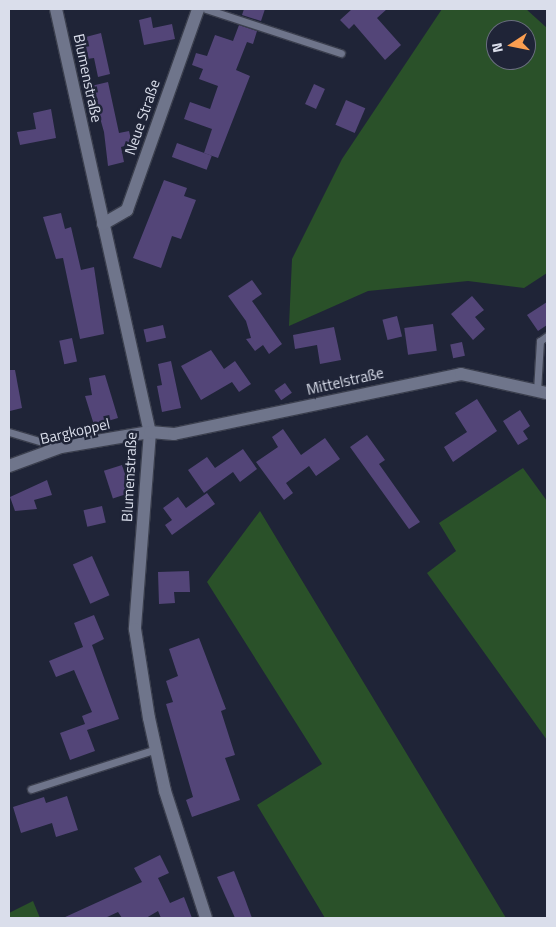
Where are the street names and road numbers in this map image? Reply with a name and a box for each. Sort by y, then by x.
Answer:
street label: Blumenstraße [70,32,106,124]
street label: Neue Straße [121,77,163,157]
street label: Mittelstraße [305,363,385,399]
street label: Bargkoppel [38,414,112,448]
street label: Blumenstraße [118,432,140,522]

